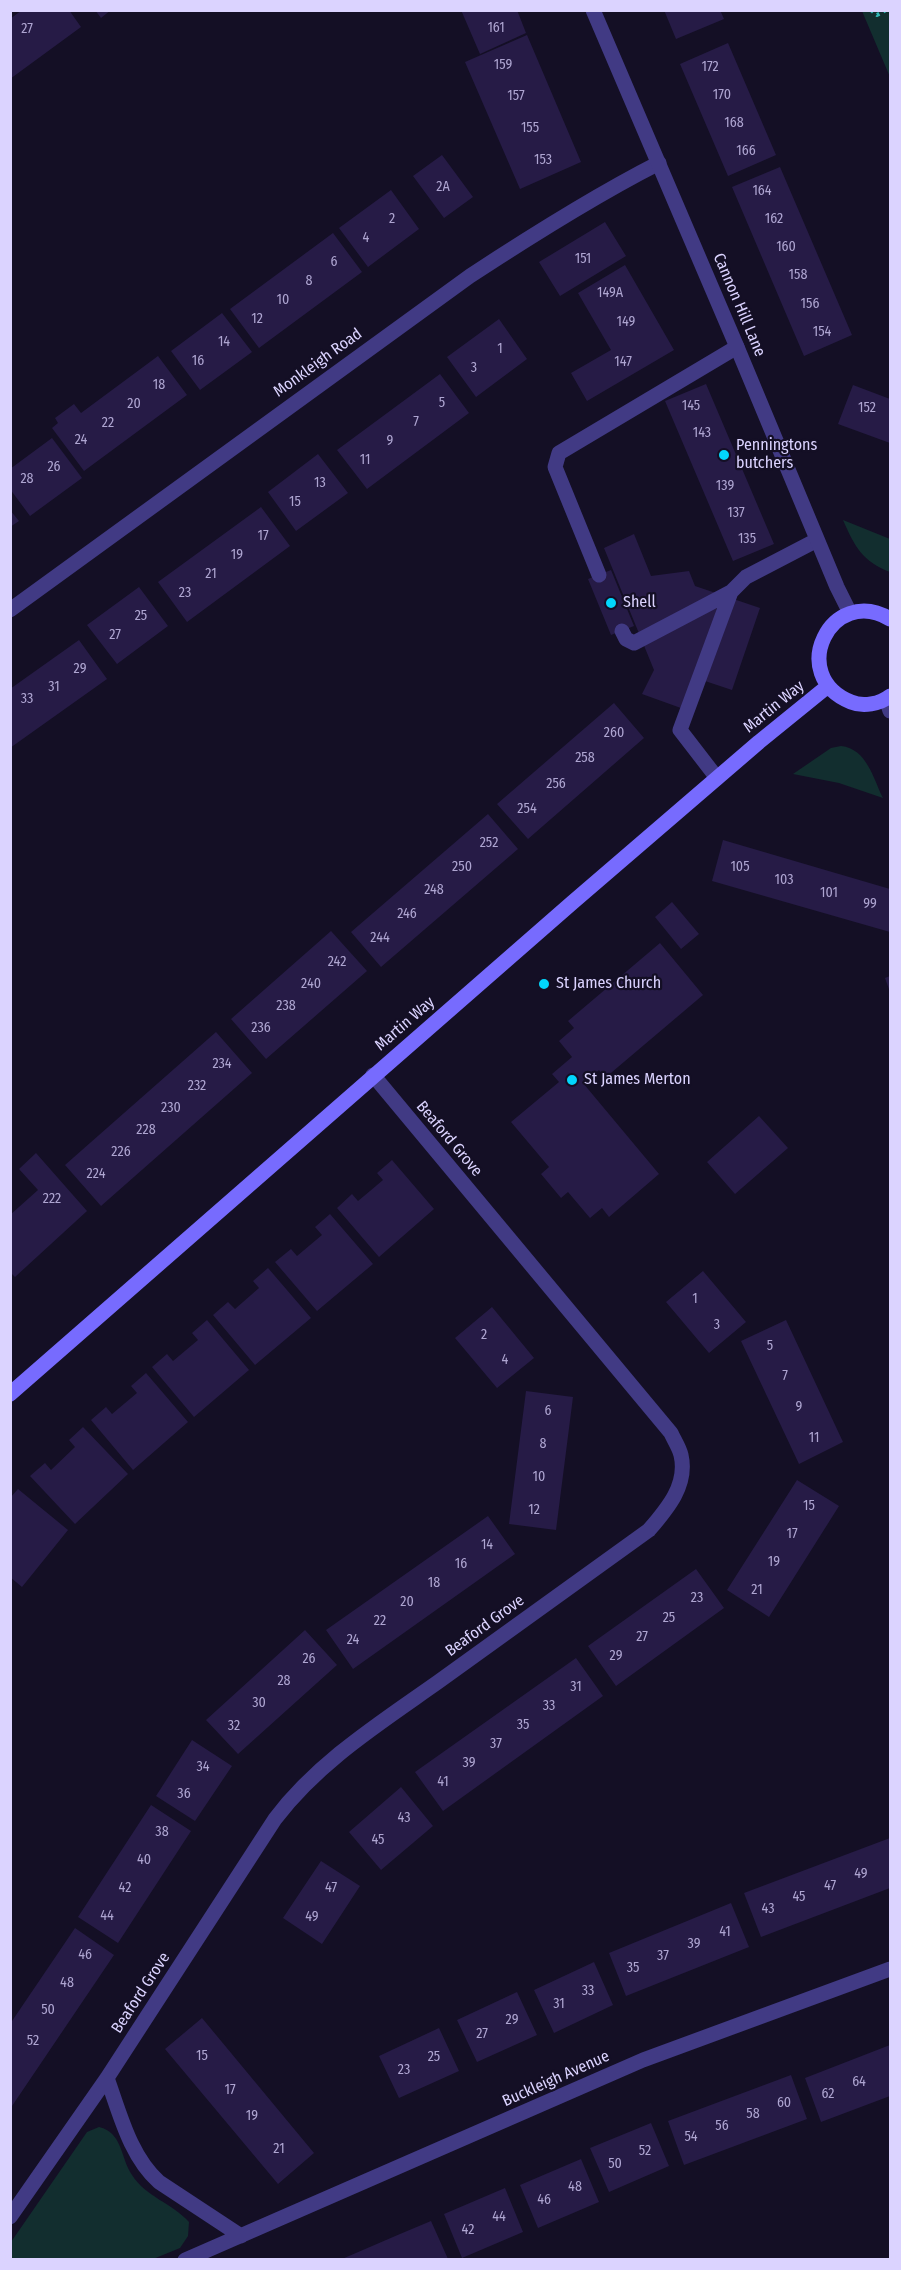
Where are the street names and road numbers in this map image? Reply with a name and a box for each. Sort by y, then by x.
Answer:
street label: Cannon Hill Lane [709,250,769,360]
street label: Monkleigh Road [270,324,366,402]
street label: Martin Way [740,677,808,737]
street label: Martin Way [371,993,439,1055]
street label: Beaford Grove [412,1097,486,1181]
street label: Beaford Grove [442,1591,528,1661]
street label: Beaford Grove [108,1949,174,2037]
street label: Buckleigh Avenue [499,2047,613,2111]

